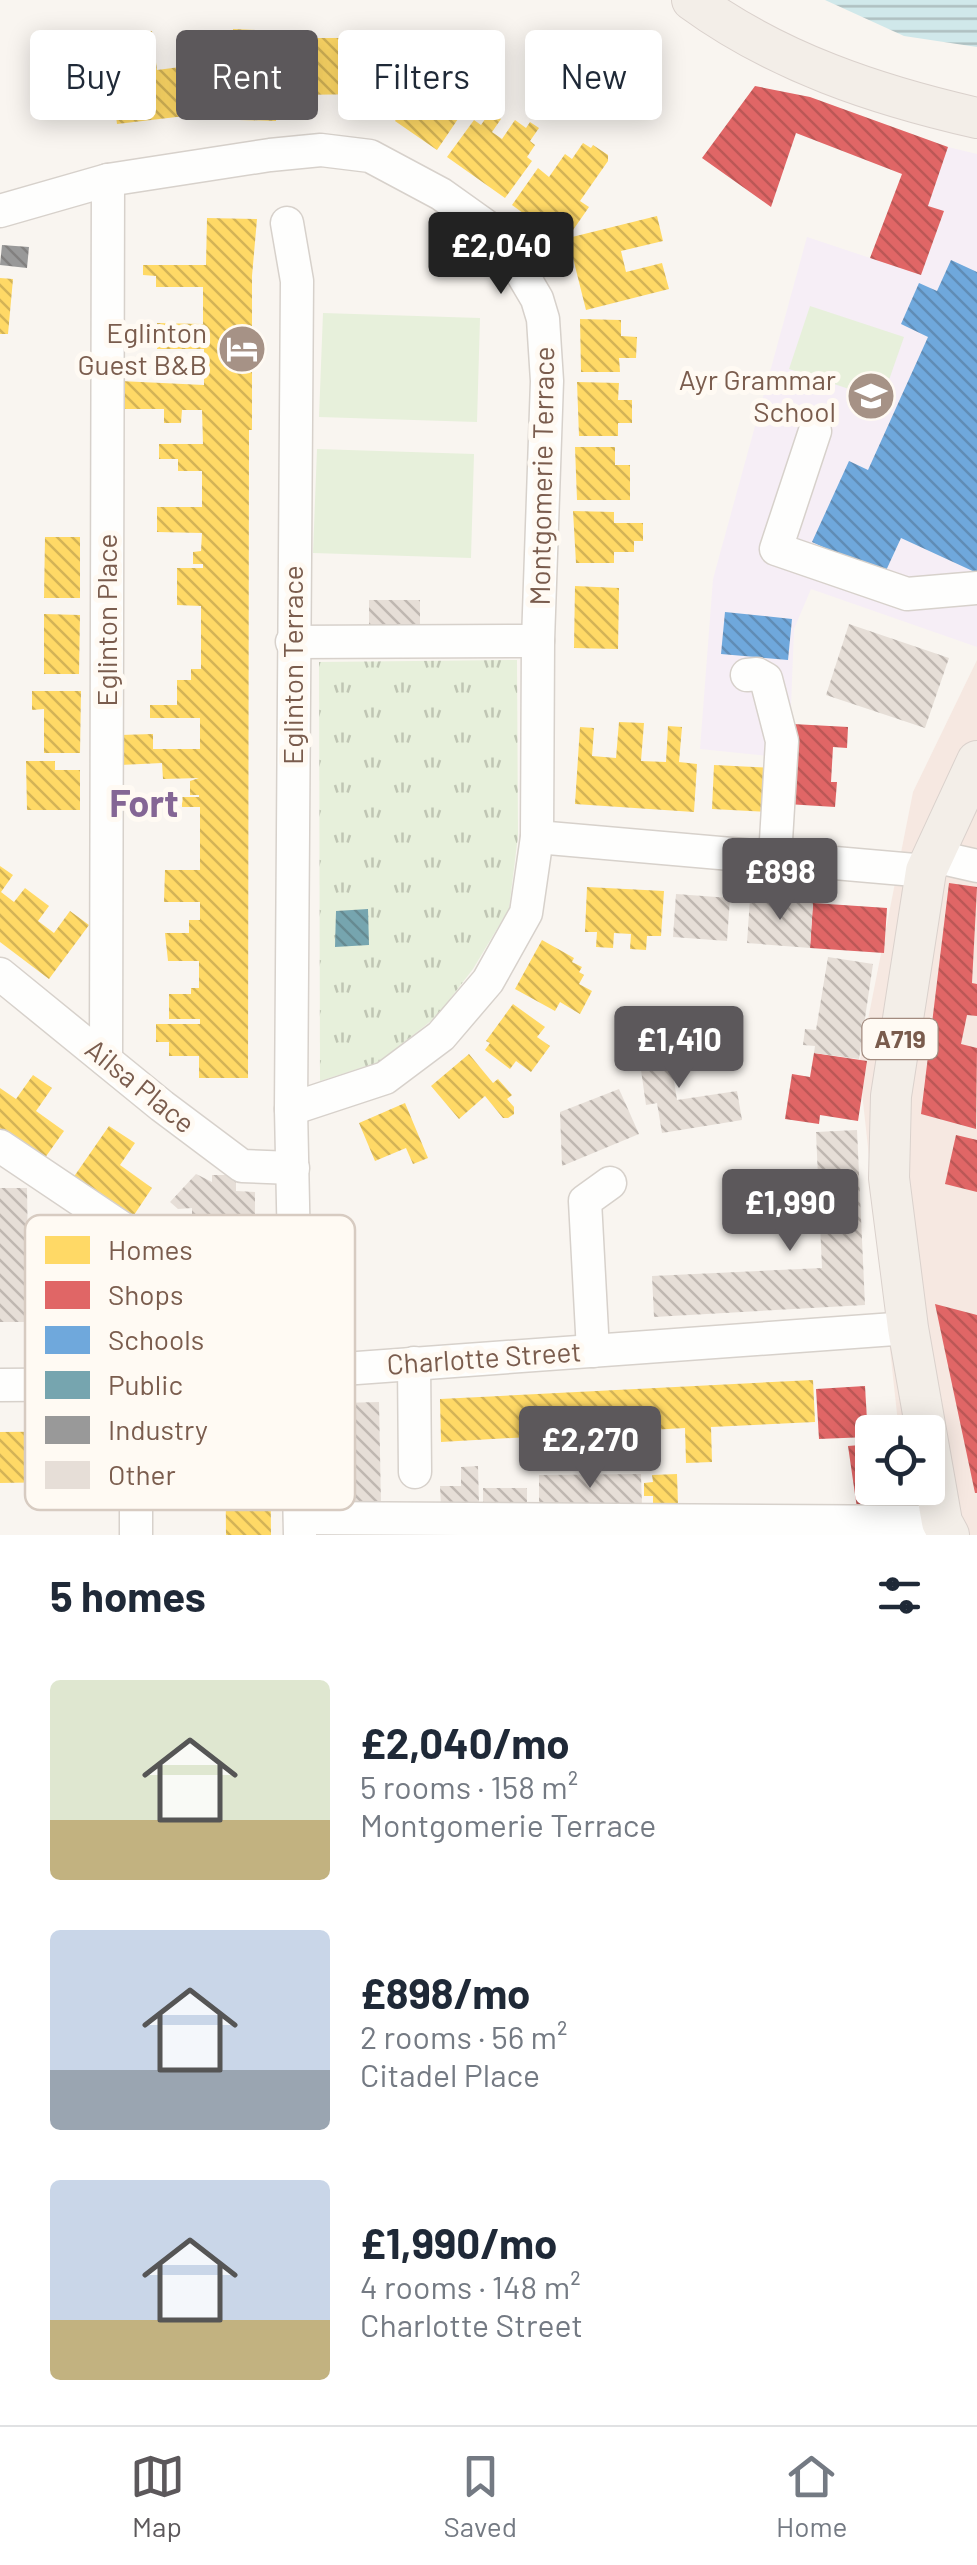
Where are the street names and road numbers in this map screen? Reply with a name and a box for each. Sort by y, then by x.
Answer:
street label: Montgomerie Terrace [522,346,560,606]
street label: Eglinton Place [89,533,123,707]
street label: Eglinton Terrace [275,565,309,765]
road number: A719 [862,1019,938,1059]
street label: Ailsa Place [79,1031,202,1140]
street label: Charlotte Street [385,1333,582,1381]

